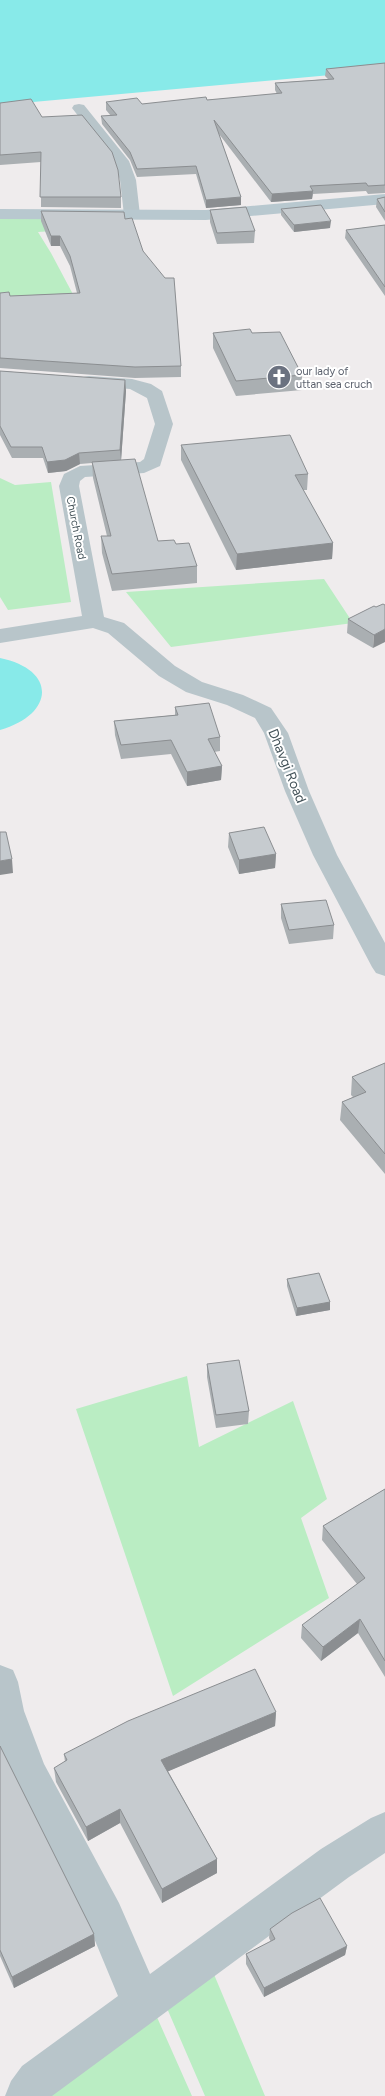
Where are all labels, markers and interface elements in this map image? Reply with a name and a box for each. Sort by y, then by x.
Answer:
church icon: our lady of uttan sea cruch [266,364,292,390]
place label: our lady of uttan sea cruch [296,365,372,391]
street label: Church Road [64,495,88,561]
street label: Dhavgi Road [264,726,310,806]

